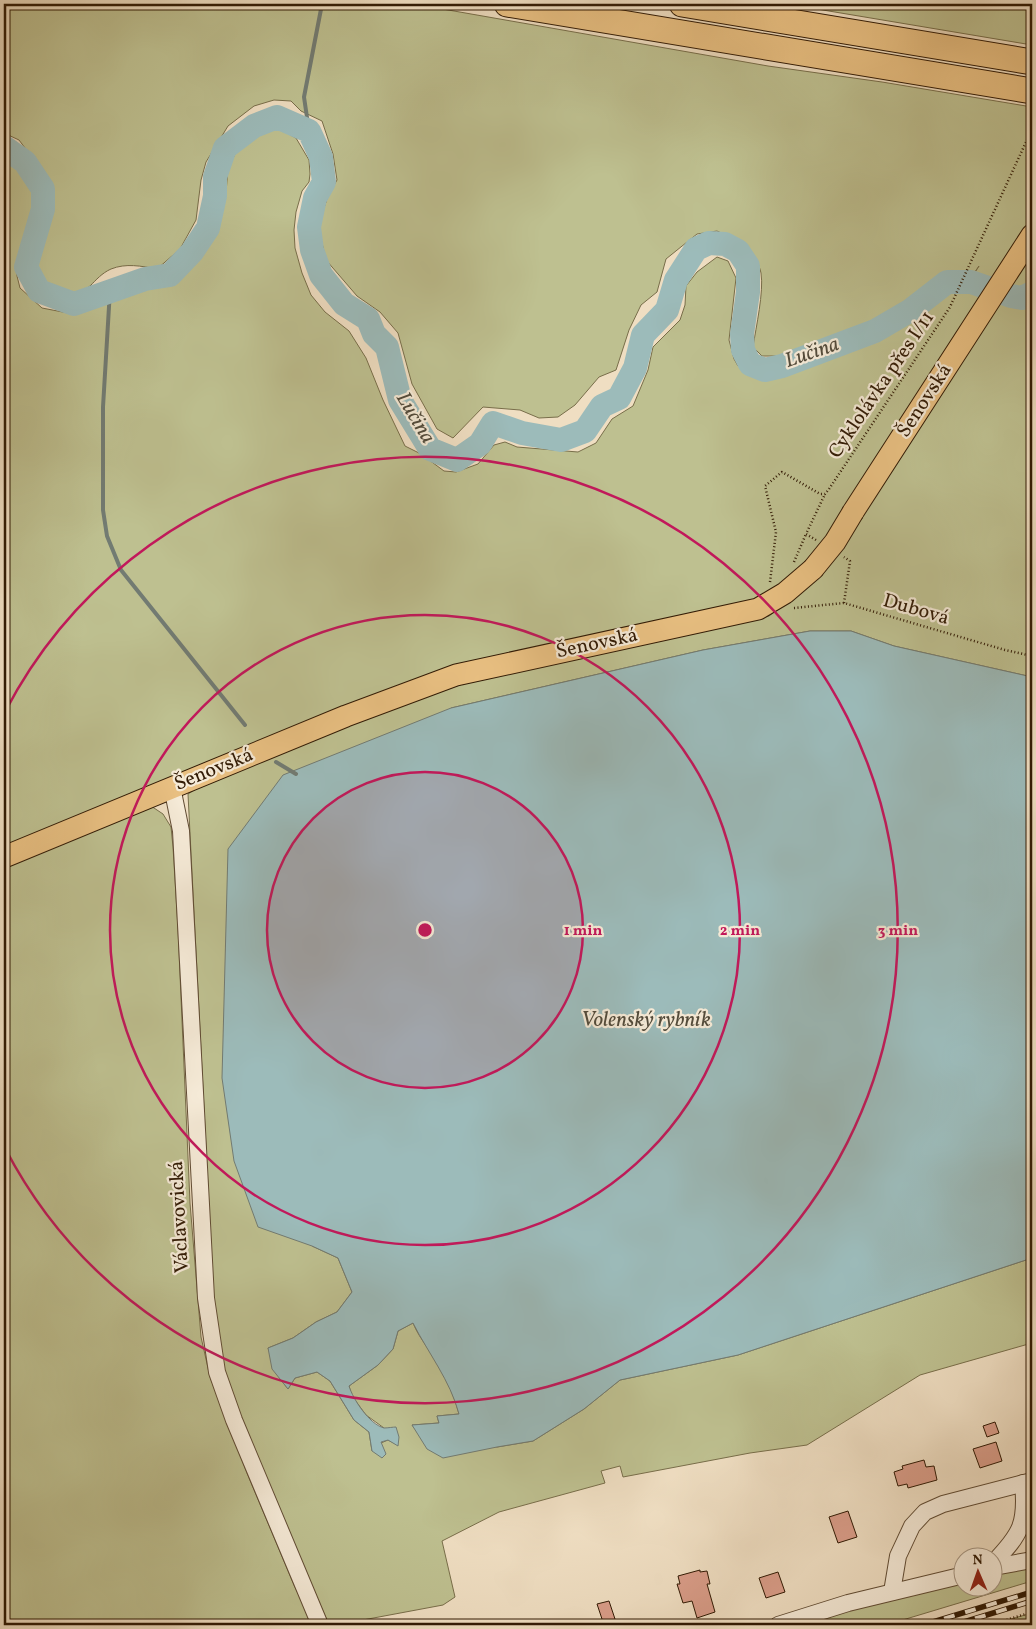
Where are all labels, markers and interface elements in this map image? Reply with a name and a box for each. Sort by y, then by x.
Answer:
street label: Cyklolávka přes I/11 [822,306,942,464]
water label: Lučina [781,330,843,376]
street label: Šenovská [891,359,959,443]
water label: Lučina [388,387,442,449]
street label: Dubová [880,587,952,633]
street label: Šenovská [554,622,640,666]
street label: Šenovská [170,741,258,799]
centre of rings [416,921,434,939]
text: 1 min [564,921,602,942]
text: 2 min [720,921,760,942]
text: 3 min [878,921,918,942]
water label: Volenský rybník [581,1006,711,1035]
street label: Václavovická [163,1160,197,1274]
north arrow [954,1546,1004,1596]
text: N [972,1551,983,1570]

